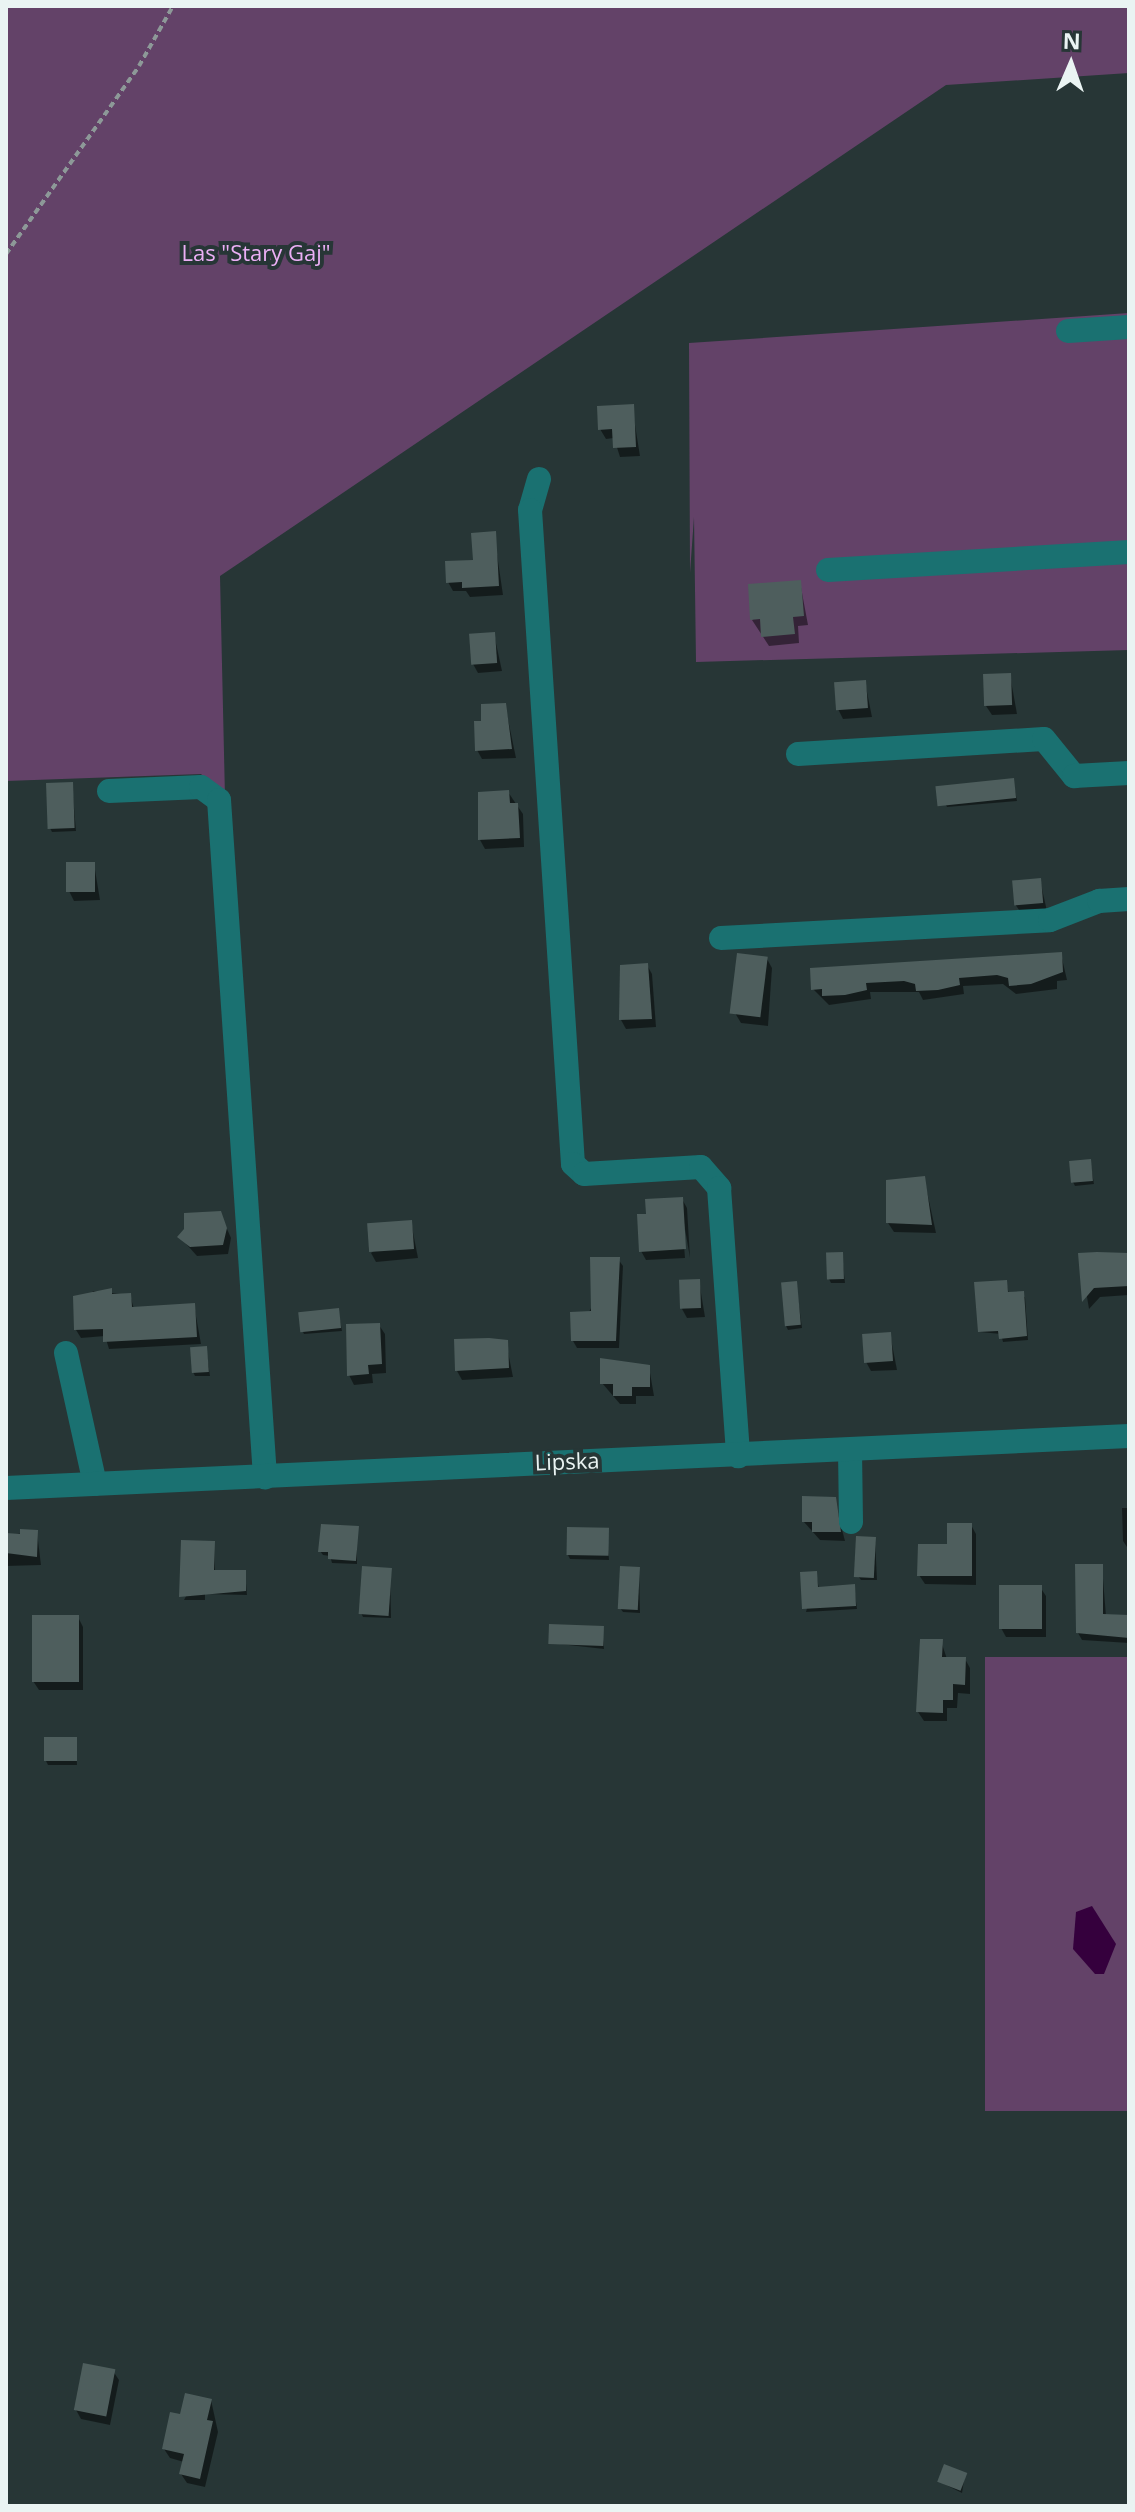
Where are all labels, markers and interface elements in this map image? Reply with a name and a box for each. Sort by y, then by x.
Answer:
north arrow [1031,24,1111,104]
text: N [1062,25,1081,55]
park label: Las "Stary Gaj" [181,240,331,266]
street label: Lipska [534,1447,600,1475]

